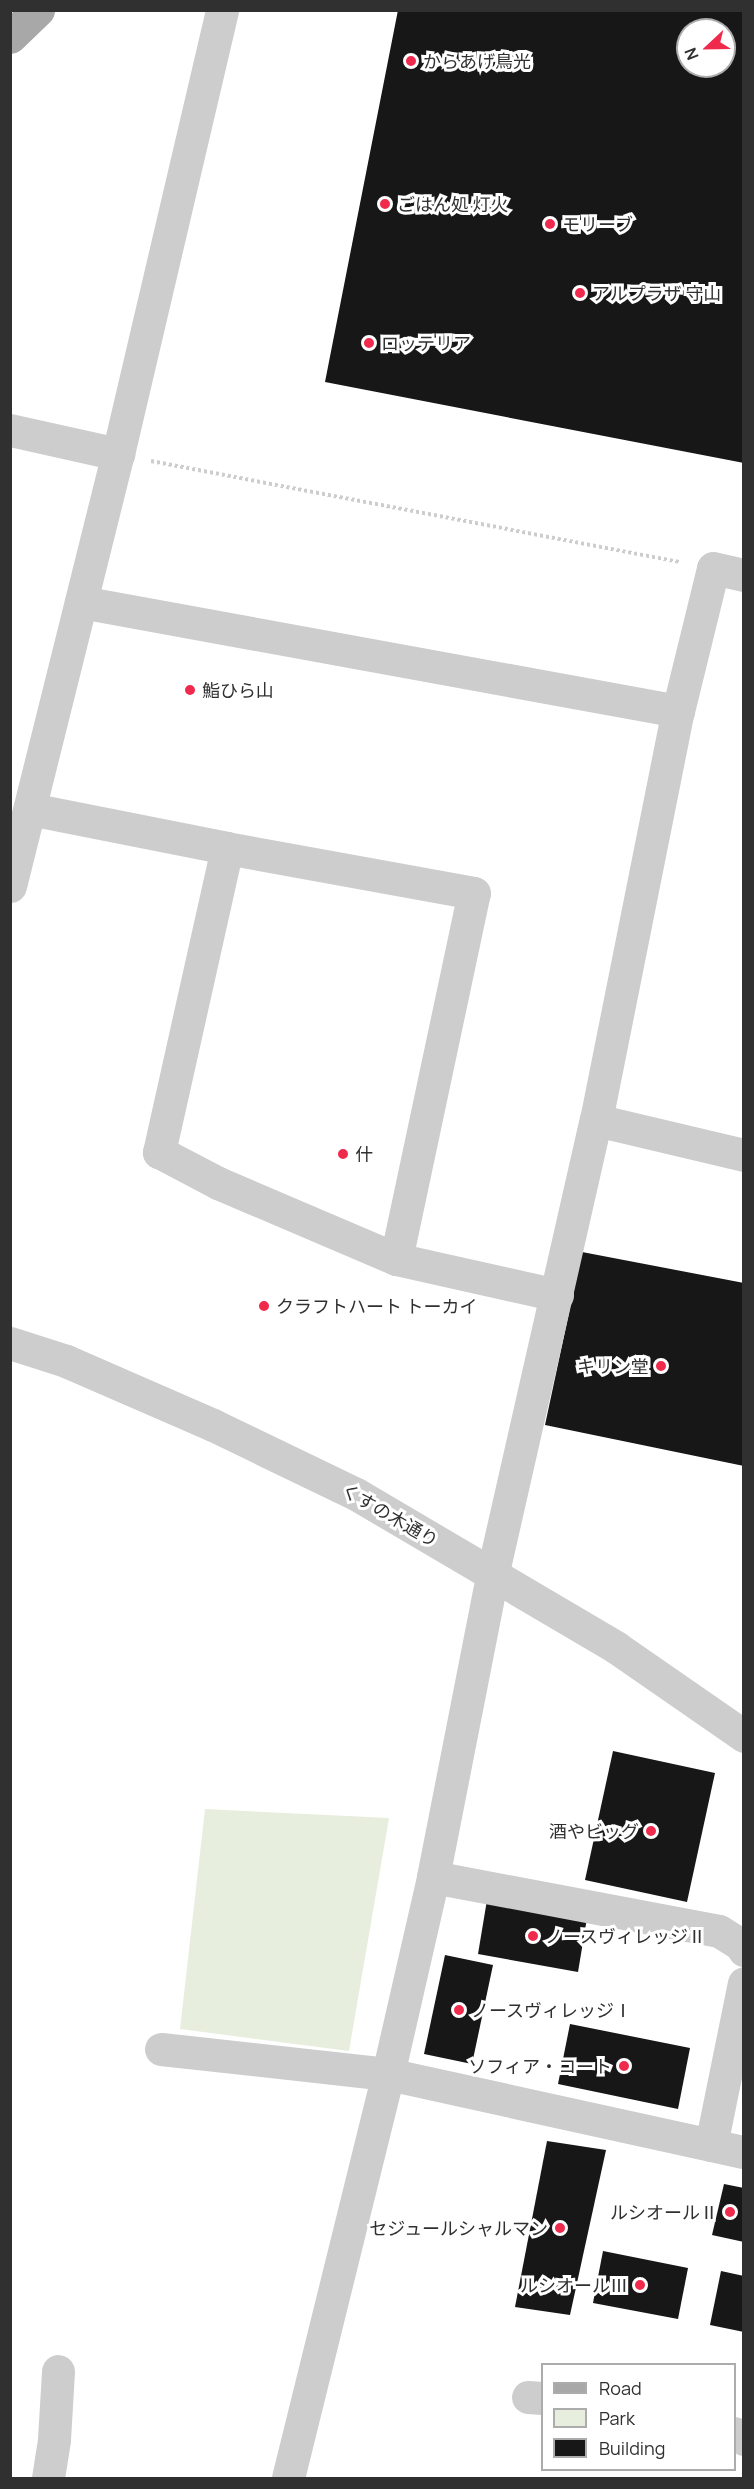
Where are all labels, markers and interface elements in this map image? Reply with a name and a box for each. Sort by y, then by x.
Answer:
north arrow [676,18,736,78]
text: N [679,45,704,63]
place label: からあげ鳥光 [423,50,531,72]
marker: からあげ鳥光 [404,54,418,68]
place label: ごはん処 灯火 [397,193,509,215]
marker: ごはん処 灯火 [378,197,392,211]
place label: モリーブ [562,213,634,235]
marker: モリーブ [543,217,557,231]
place label: アルプラザ 守山 [592,282,722,304]
marker: アルプラザ 守山 [573,286,587,300]
place label: ロッテリア [381,332,471,354]
marker: ロッテリア [362,336,376,350]
place label: 鮨ひら山 [202,679,274,701]
marker: 鮨ひら山 [183,683,197,697]
place label: 什 [355,1143,373,1165]
marker: 什 [336,1147,350,1161]
place label: クラフトハート トーカイ [276,1295,478,1317]
marker: クラフトハート トーカイ [257,1299,271,1313]
place label: キリン堂 [577,1355,649,1377]
marker: キリン堂 [654,1359,668,1373]
street label: くすの木通り [338,1479,442,1551]
place label: 酒やビッグ [549,1820,639,1842]
marker: 酒やビッグ [644,1824,658,1838]
place label: ノースヴィレッジⅡ [545,1925,707,1947]
marker: ノースヴィレッジⅡ [526,1929,540,1943]
place label: ノースヴィレッジⅠ [471,1999,633,2021]
marker: ノースヴィレッジⅠ [452,2003,466,2017]
place label: ソフィア・コート [468,2055,612,2077]
marker: ソフィア・コート [617,2059,631,2073]
place label: ルシオールⅡ [610,2201,718,2223]
marker: ルシオールⅡ [723,2205,737,2219]
place label: セジュールシャルマン [368,2217,548,2239]
marker: セジュールシャルマン [553,2221,567,2235]
place label: ルシオールⅢ [520,2274,628,2296]
marker: ルシオールⅢ [633,2278,647,2292]
legend [541,2363,736,2471]
text: Road [599,2376,642,2400]
text: Park [599,2406,635,2430]
text: Building [599,2436,665,2460]

